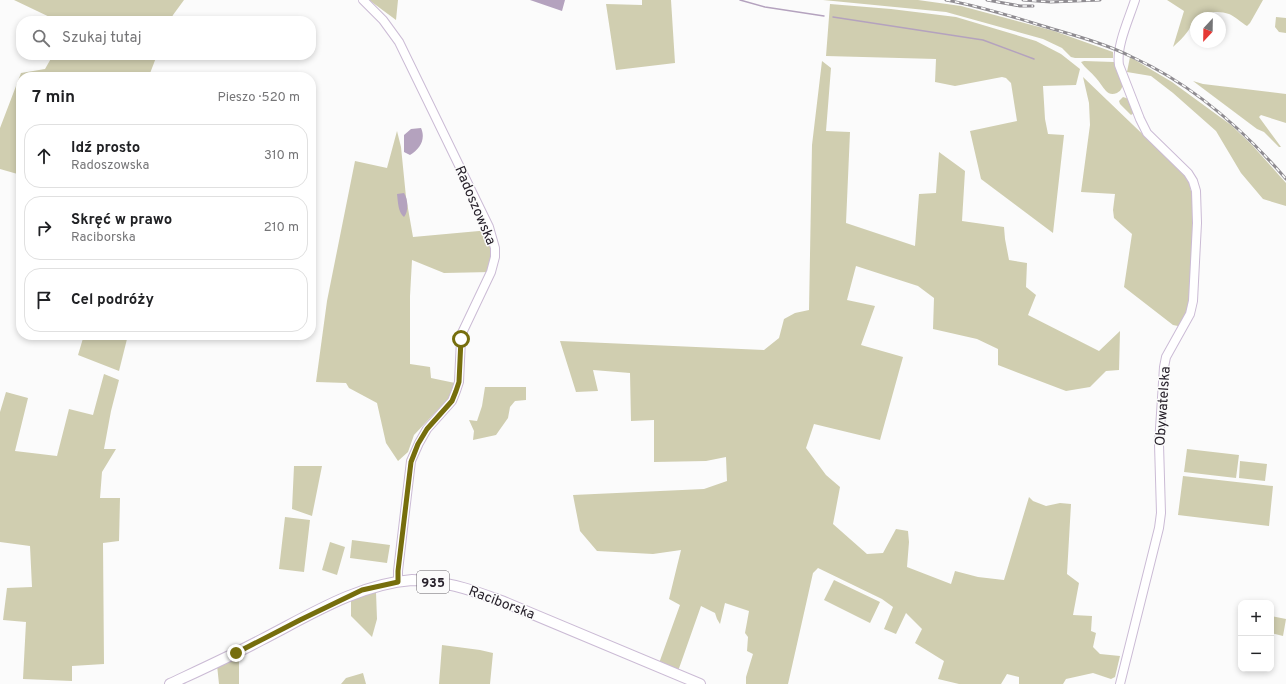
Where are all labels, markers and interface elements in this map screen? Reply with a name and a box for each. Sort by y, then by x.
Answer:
north arrow [1190,12,1226,48]
search box [16,16,316,60]
icon: search [30,27,52,49]
text: Szukaj tutaj [62,29,142,48]
text: 7 min [32,87,75,109]
text: Pieszo · 520 m [218,90,300,106]
text: Idź prosto [71,139,140,158]
icon: ahead [33,145,55,167]
text: 310 m [264,148,299,164]
text: Radoszowska [71,158,149,174]
street label: Radoszowska [450,163,499,248]
text: Skręć w prawo [71,211,172,230]
icon: right [33,217,55,239]
text: 210 m [264,220,299,236]
text: Raciborska [71,230,136,246]
icon: arrive [33,289,55,311]
text: Cel podróży [71,291,154,310]
route start [452,330,470,348]
street label: Obywatelska [1152,366,1175,447]
road number: 935 [417,571,449,593]
street label: Raciborska [466,583,537,624]
map controls [1238,600,1274,672]
button: + [1238,600,1274,636]
button: − [1238,636,1274,672]
route end [227,644,245,662]

